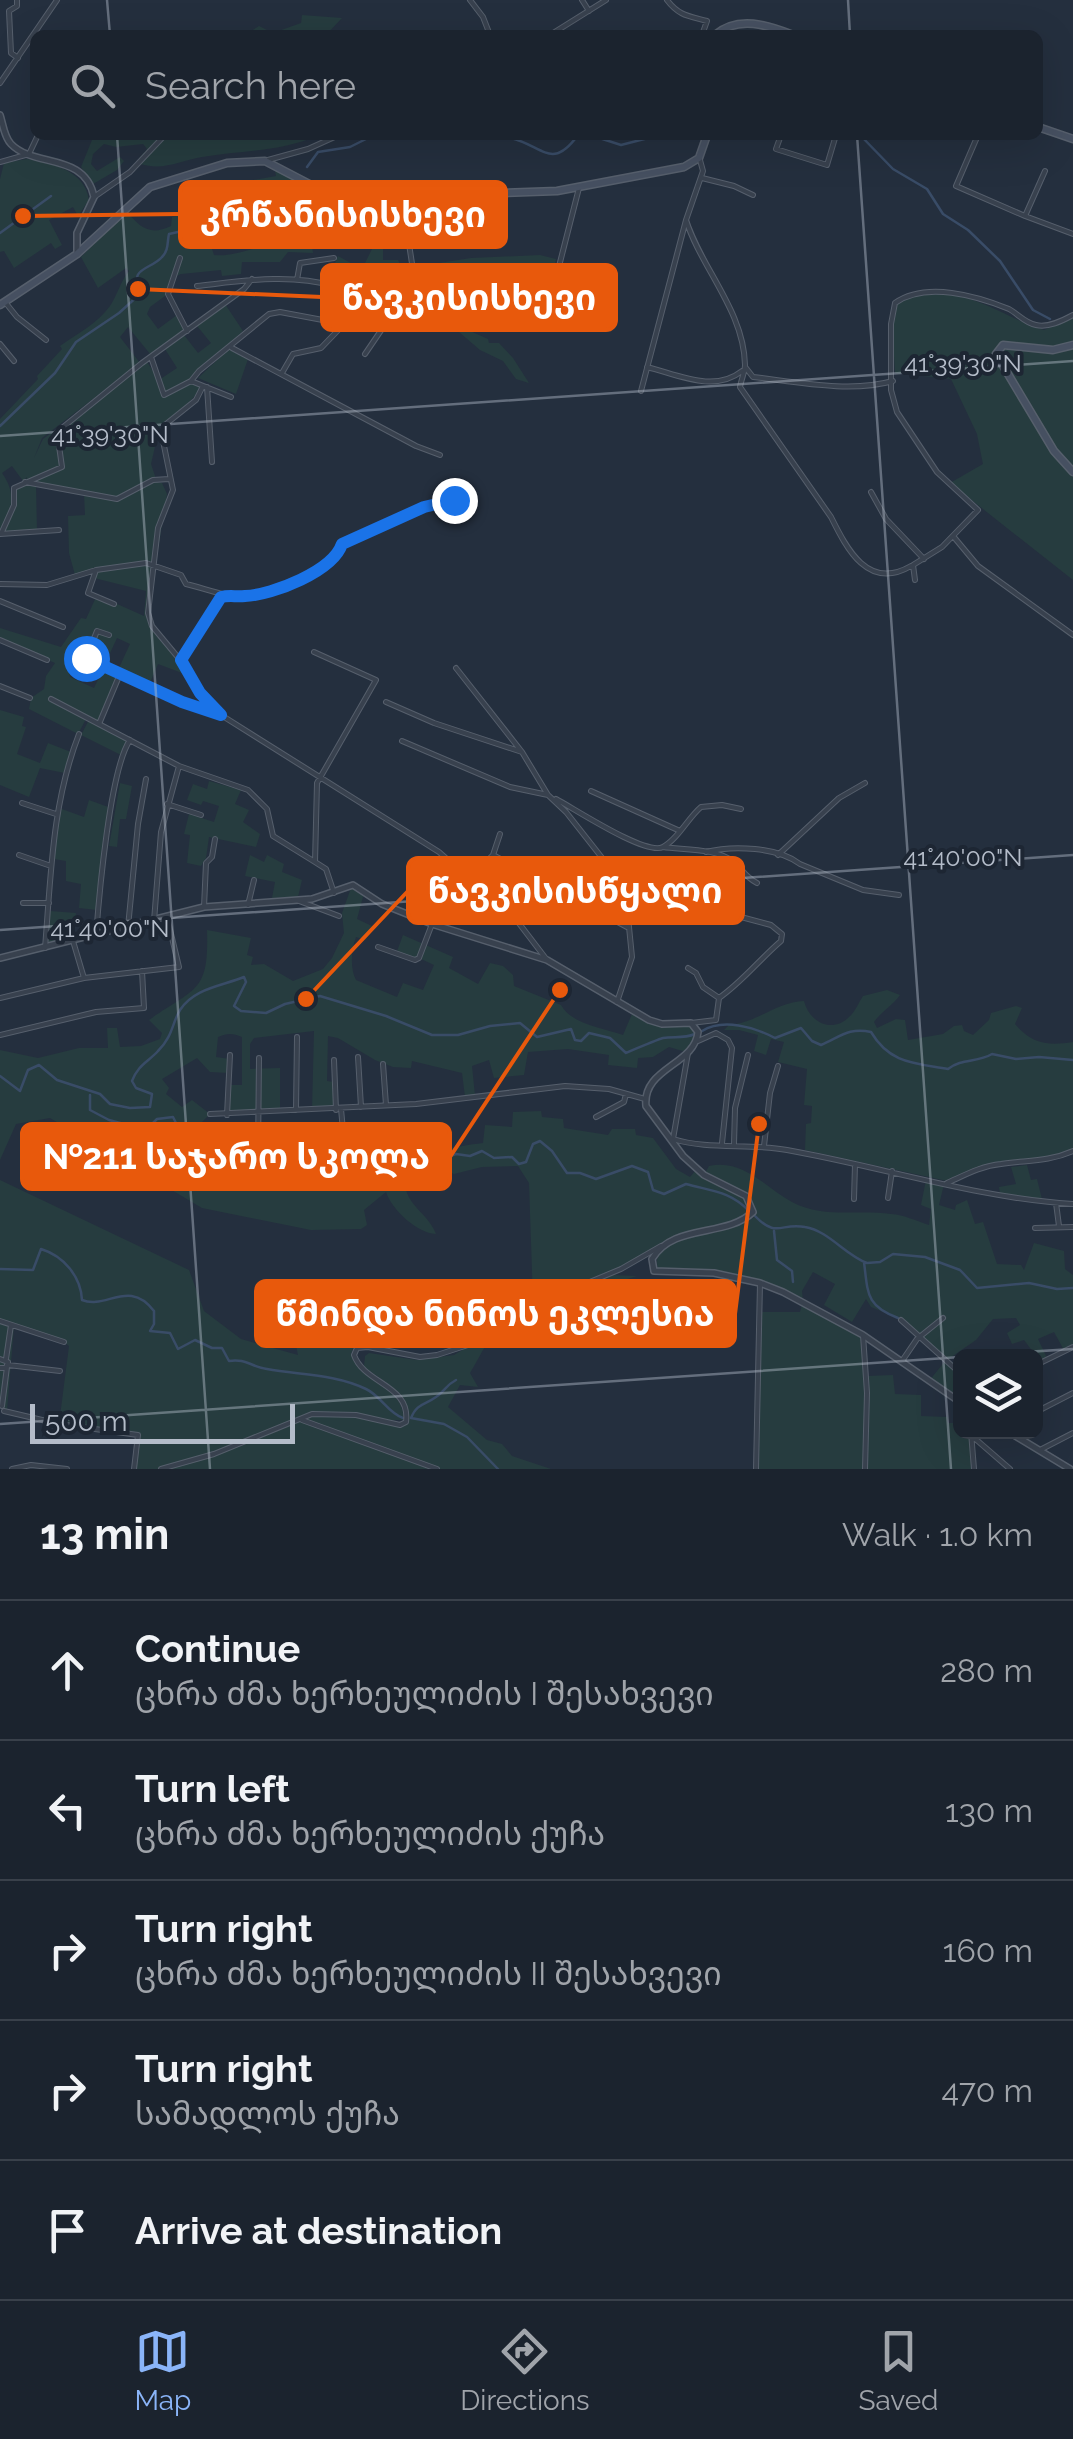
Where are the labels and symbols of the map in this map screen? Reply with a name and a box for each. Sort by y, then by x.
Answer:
callout: კრწანისისხევი [180,182,506,247]
text: კრწანისისხევი [200,194,486,236]
callout: წავკისისხევი [322,265,616,330]
text: წავკისისხევი [342,277,596,319]
text: 41°39'30"N [904,348,1022,378]
text: 41°39'30"N [51,419,169,449]
route end [432,478,478,524]
route start [64,636,110,682]
text: 41°40'00"N [903,842,1023,872]
callout: წავკისისწყალი [408,858,743,923]
text: წავკისისწყალი [428,870,722,912]
text: 41°40'00"N [50,913,170,943]
callout: №211 საჯარო სკოლა [22,1124,450,1189]
text: №211 საჯარო სკოლა [42,1136,430,1178]
callout: წმინდა ნინოს ეკლესია [256,1281,735,1346]
text: წმინდა ნინოს ეკლესია [276,1293,714,1336]
scale bar [30,1399,295,1444]

